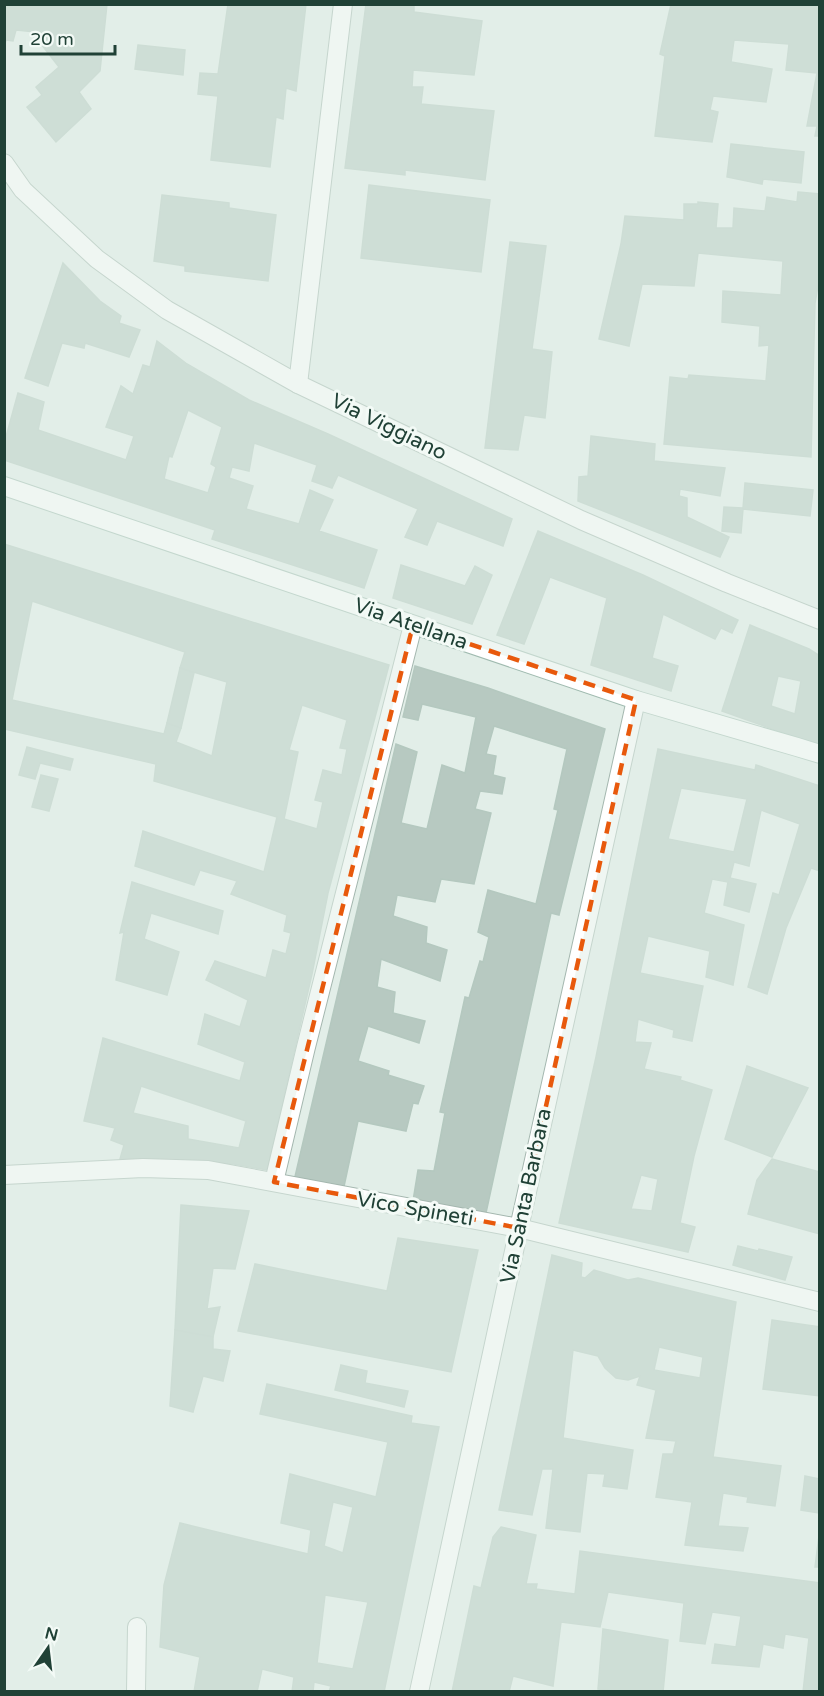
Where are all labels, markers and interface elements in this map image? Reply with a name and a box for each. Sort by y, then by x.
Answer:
scale bar [21,18,116,56]
text: 20 m [30,28,74,50]
street label: Via Viggiano [327,388,451,466]
street label: Via Atellana [351,593,471,655]
street label: Via Santa Barbara [495,1106,557,1286]
street label: Vico Spineti [355,1186,475,1232]
north arrow [18,1618,78,1678]
text: N [43,1623,60,1646]

